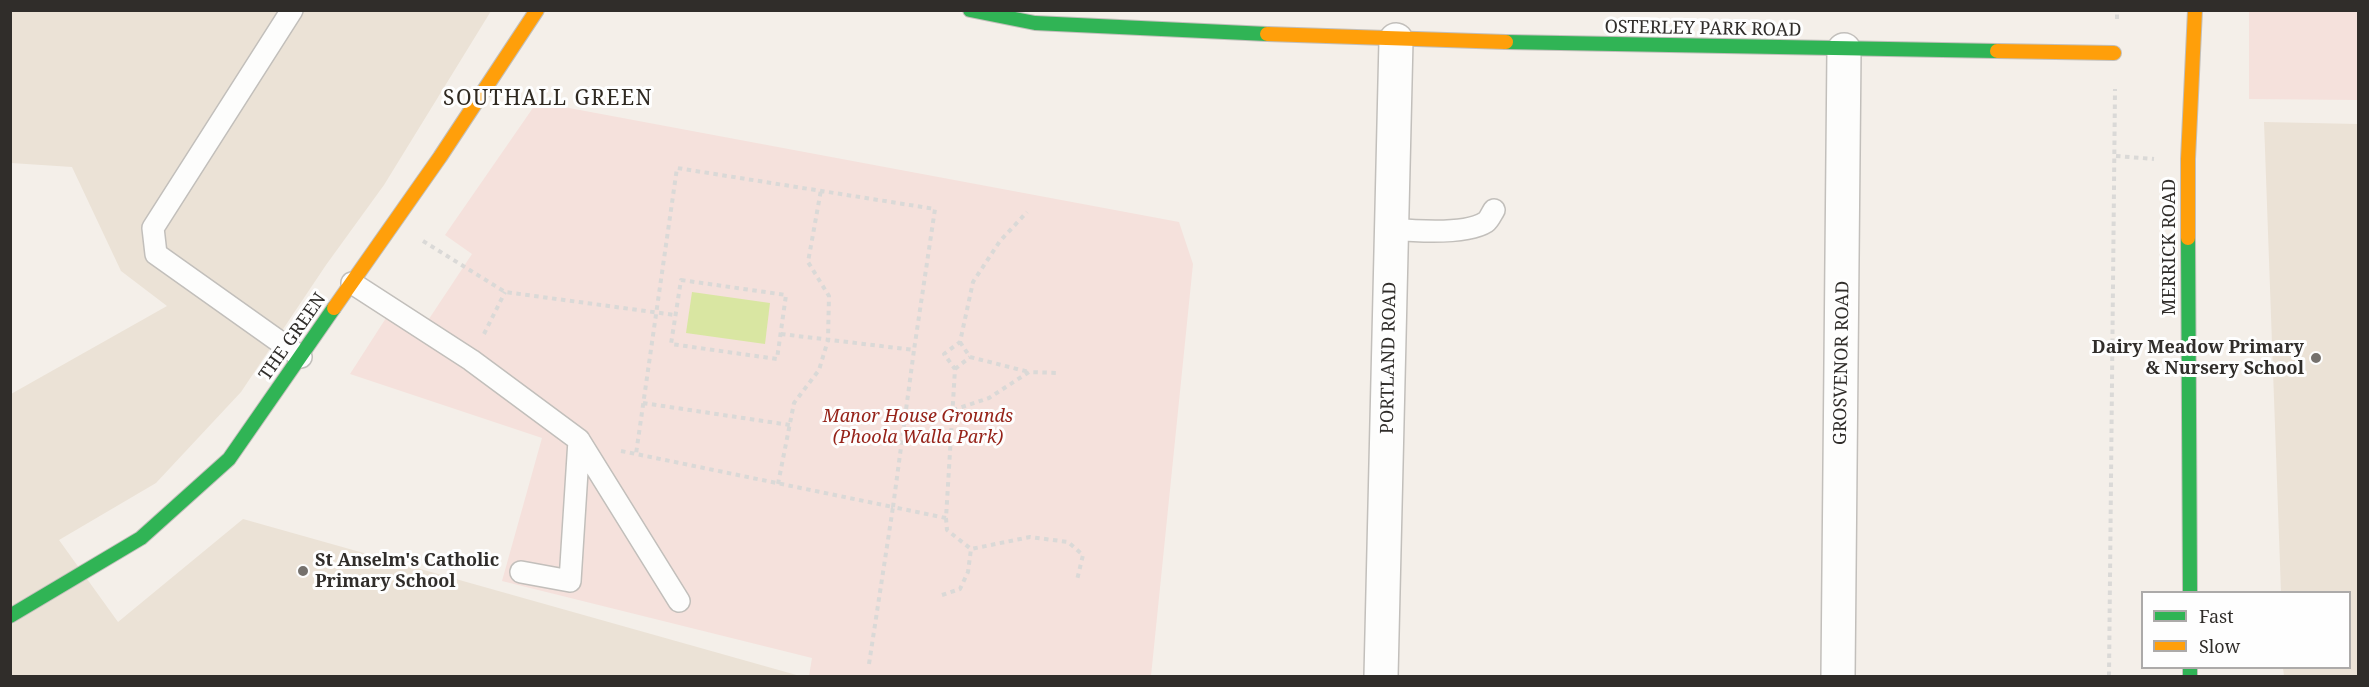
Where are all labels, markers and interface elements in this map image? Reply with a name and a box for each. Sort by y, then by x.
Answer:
street label: OSTERLEY PARK ROAD [1604,16,1802,42]
district label: SOUTHALL GREEN [443,86,653,112]
street label: MERRICK ROAD [2159,179,2181,315]
street label: GROSVENOR ROAD [1830,281,1854,445]
street label: PORTLAND ROAD [1377,282,1401,434]
street label: THE GREEN [255,289,331,385]
place label: Dairy Meadow Primary & Nursery School [2092,337,2304,380]
marker: Dairy Meadow Primary & Nursery School [2309,351,2323,365]
park label: Manor House Grounds (Phoola Walla Park) [823,406,1013,448]
place label: St Anselm's Catholic Primary School [315,550,499,592]
marker: St Anselm's Catholic Primary School [296,564,310,578]
legend [2141,591,2351,669]
text: Fast [2199,604,2234,628]
text: Slow [2199,634,2240,658]

